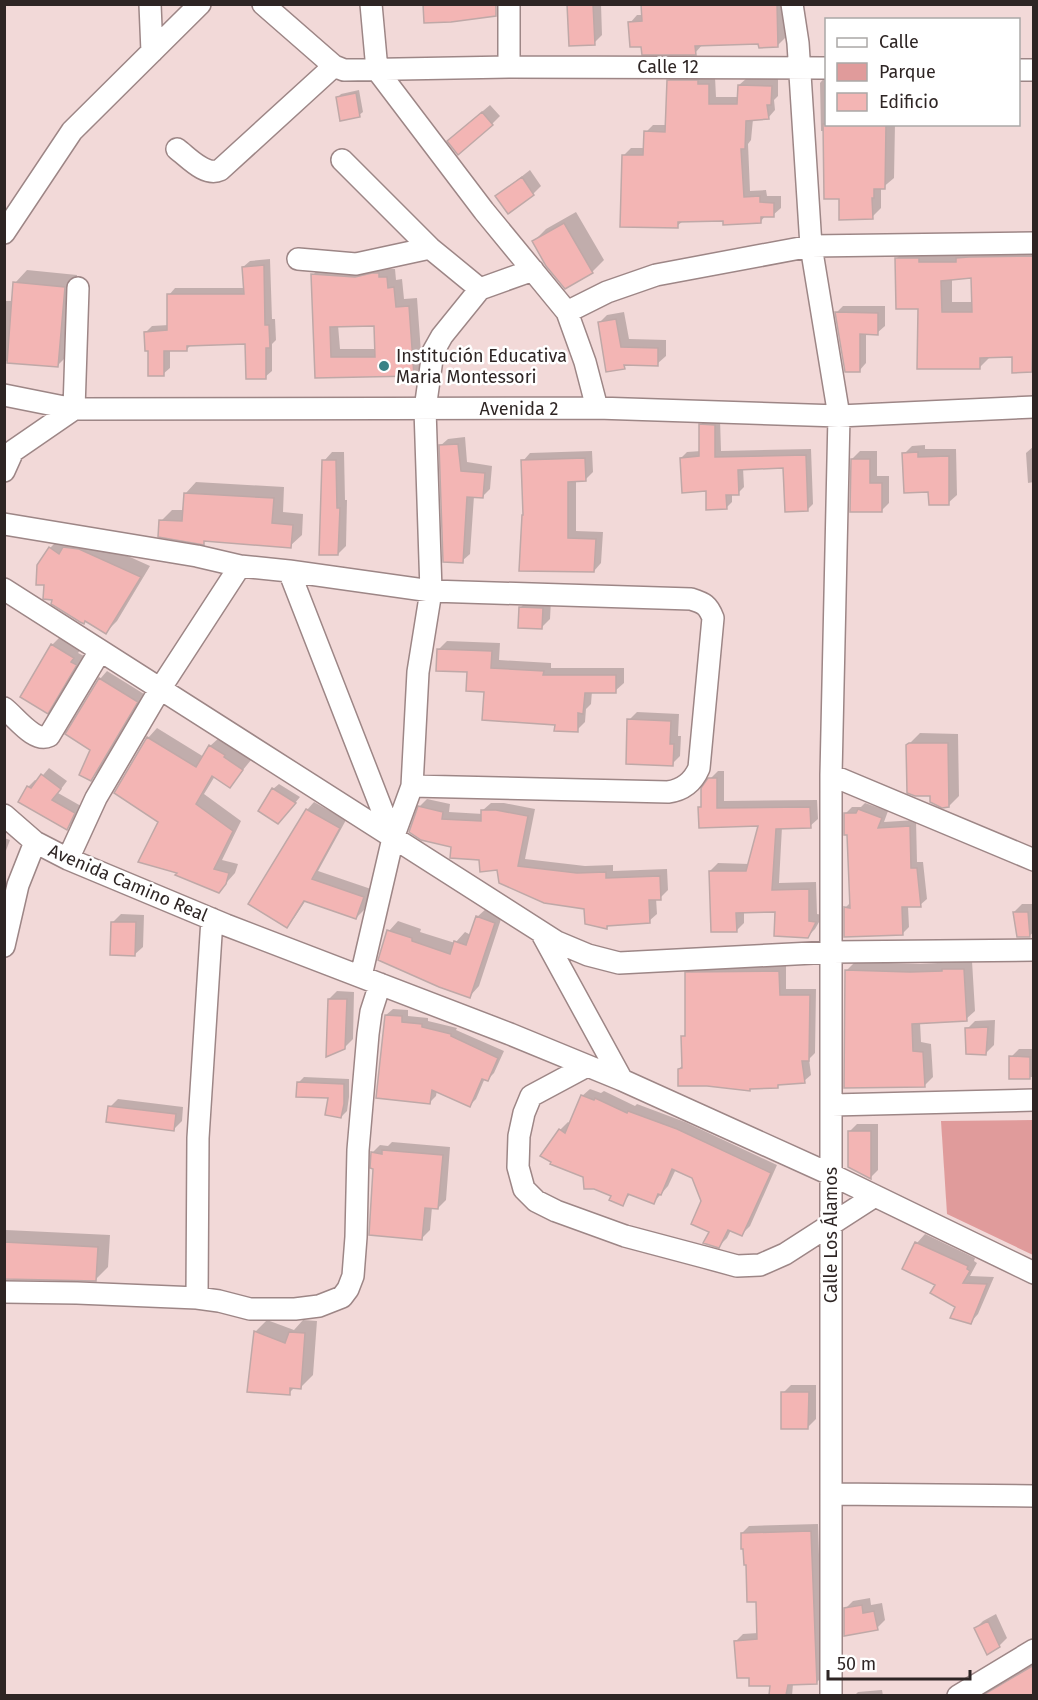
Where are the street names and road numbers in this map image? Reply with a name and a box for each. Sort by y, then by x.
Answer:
street label: Calle 12 [637,56,699,78]
street label: Avenida 2 [480,398,558,420]
street label: Avenida Camino Real [45,839,211,927]
street label: Calle Los Álamos [819,1167,842,1303]

